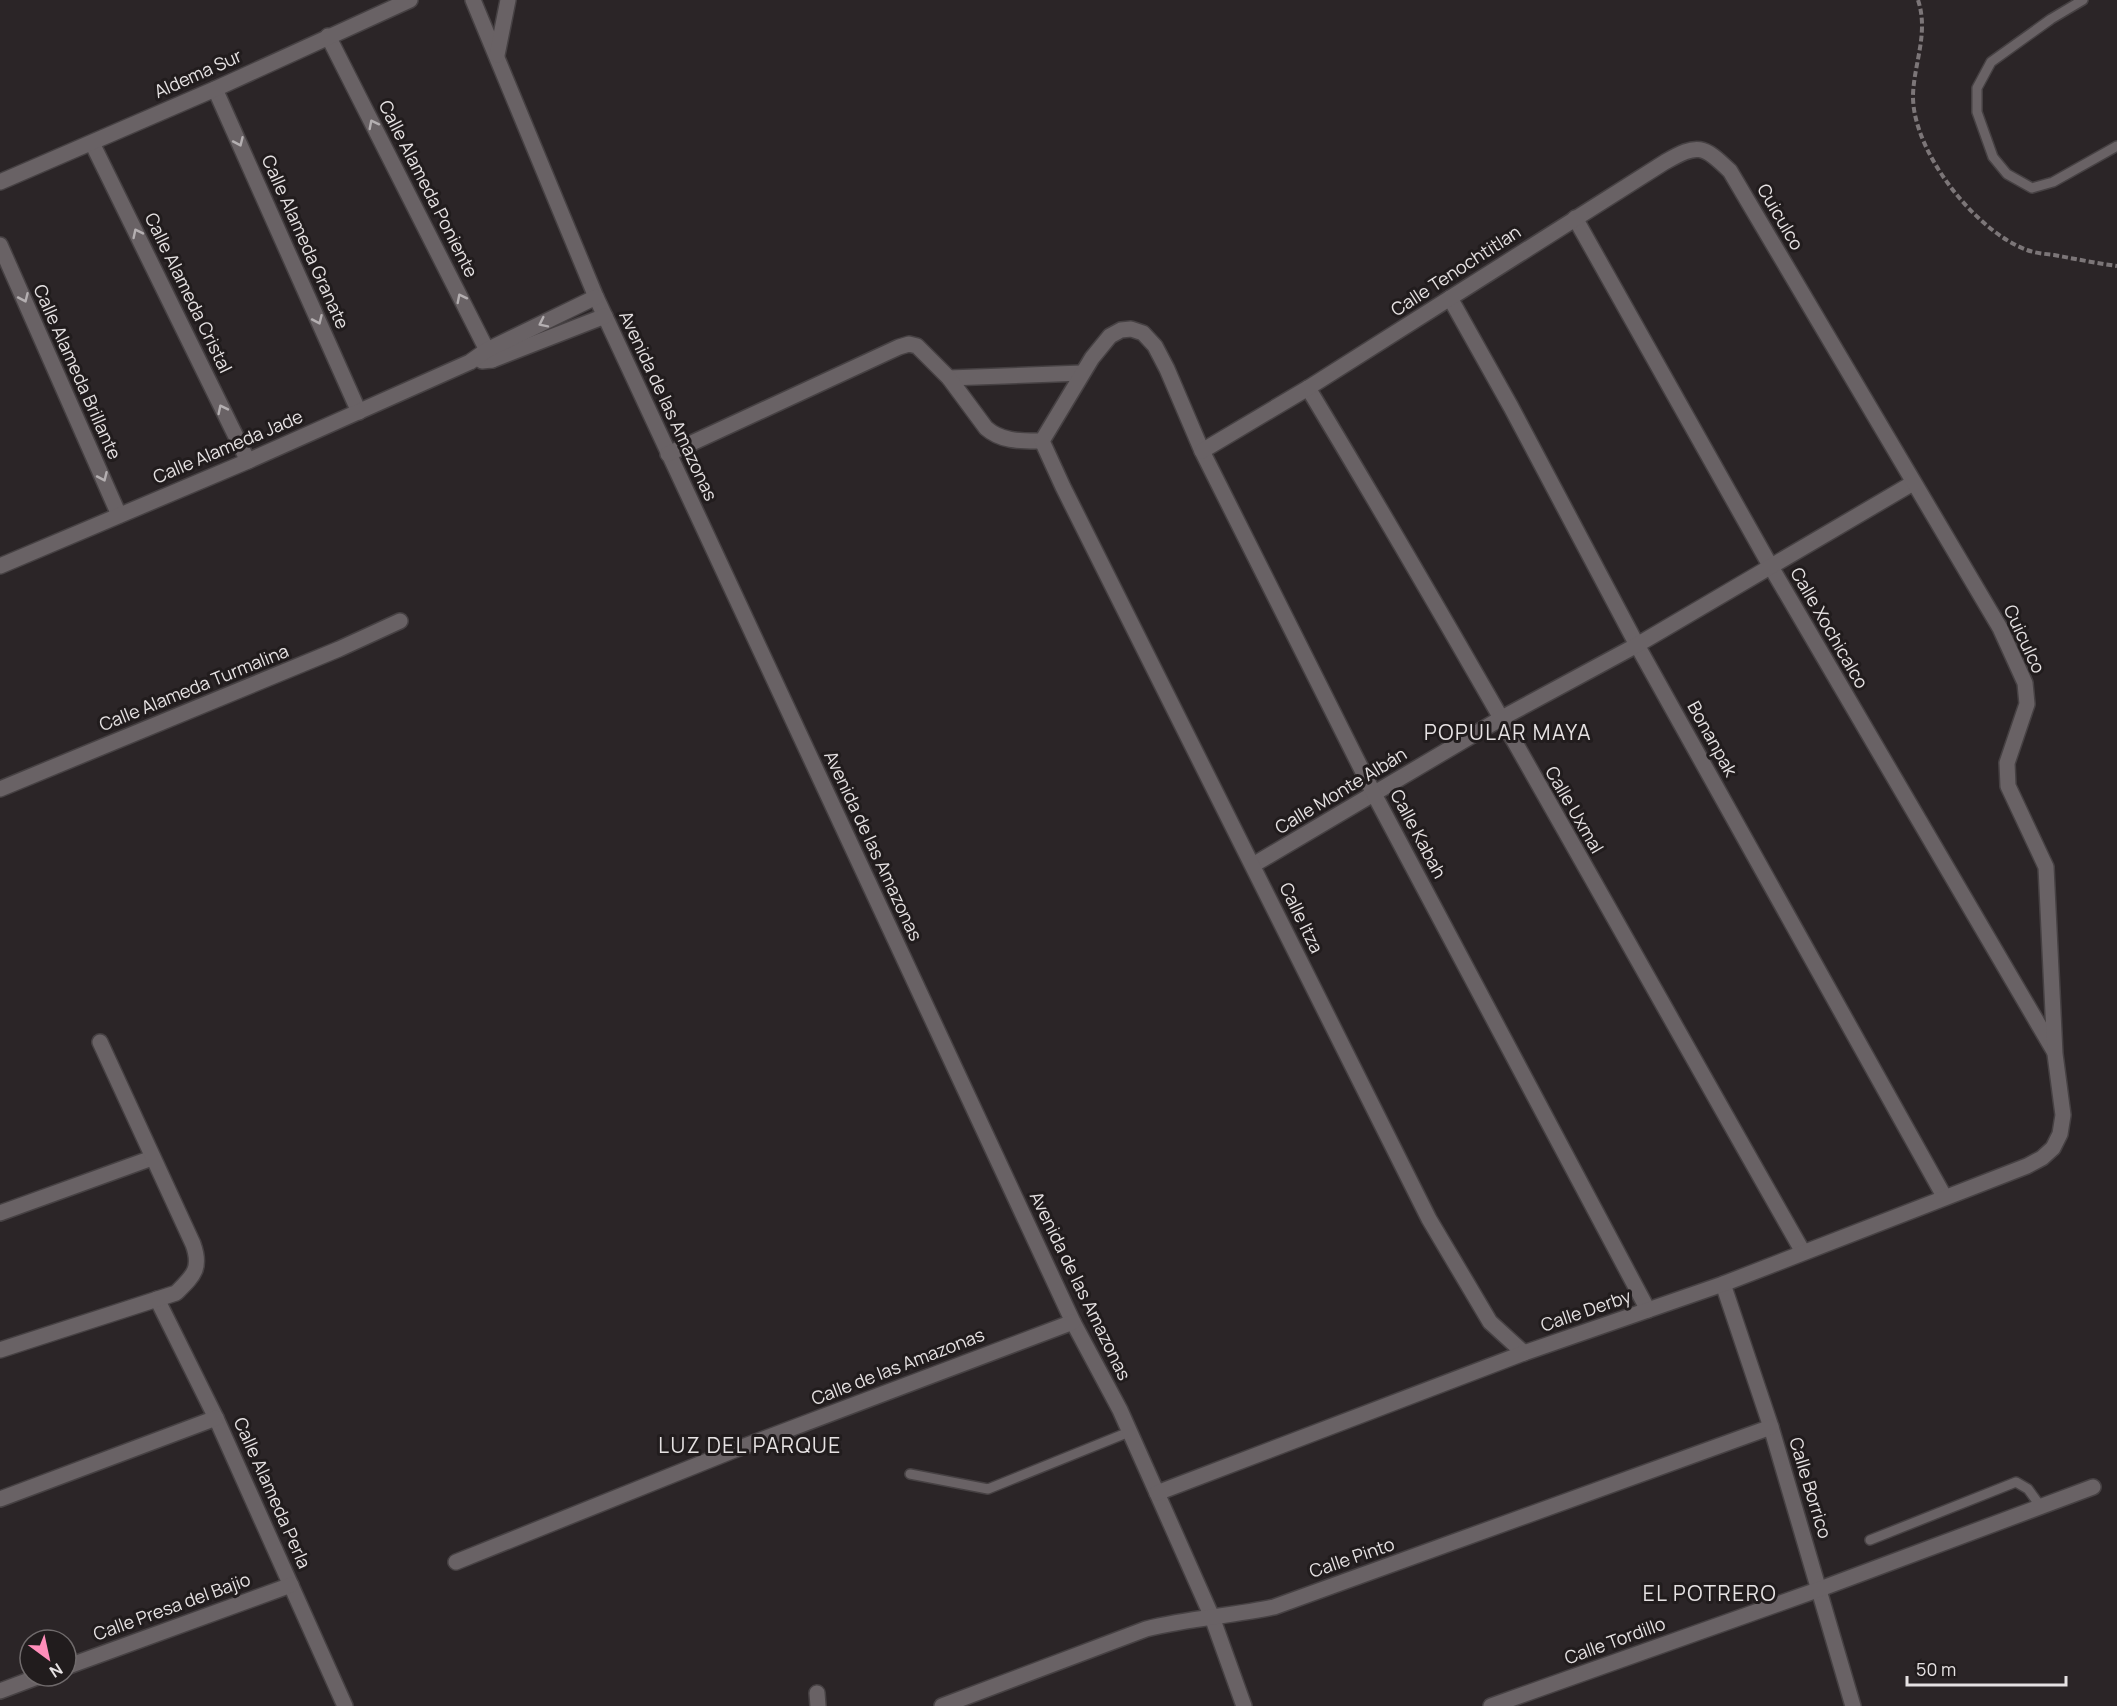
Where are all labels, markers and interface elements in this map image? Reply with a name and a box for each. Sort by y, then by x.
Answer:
street label: Aldema Sur [150,43,246,103]
street label: Calle Alameda Poniente [374,96,484,281]
one-way arrow [369,119,380,130]
one-way arrow [231,136,243,147]
street label: Calle Alameda Granate [257,151,355,332]
street label: Cuiculco [1752,179,1810,254]
street label: Calle Alameda Cristal [140,208,238,377]
street label: Calle Tenochtitlan [1386,219,1525,321]
one-way arrow [132,229,144,240]
street label: Calle Alameda Brillante [28,280,127,463]
one-way arrow [16,292,28,303]
one-way arrow [456,293,468,304]
street label: Avenida de las Amazonas [614,307,724,505]
one-way arrow [311,314,323,325]
one-way arrow [539,315,550,327]
street label: Calle Alameda Jade [149,404,306,488]
one-way arrow [218,404,230,415]
one-way arrow [95,470,107,481]
street label: Calle Xochicalco [1785,563,1874,692]
street label: Cuiculco [1999,600,2051,677]
street label: Calle Alameda Turmalina [95,638,292,736]
street label: Bonanpak [1682,697,1744,781]
district label: POPULAR MAYA [1424,718,1592,746]
street label: Calle Monte Albán [1270,741,1411,839]
street label: Avenida de las Amazonas [819,747,929,945]
street label: Calle Uxmal [1540,761,1610,858]
street label: Calle Kabah [1385,785,1452,882]
street label: Calle Itza [1274,878,1329,957]
street label: Avenida de las Amazonas [1025,1187,1137,1384]
street label: Calle Derby [1537,1283,1635,1337]
street label: Calle de las Amazonas [808,1322,988,1410]
street label: Calle Alameda Perla [229,1413,317,1572]
district label: LUZ DEL PARQUE [658,1431,842,1459]
street label: Calle Borrico [1784,1434,1838,1541]
street label: Calle Pinto [1306,1531,1398,1583]
street label: Calle Presa del Bajio [90,1566,254,1646]
district label: EL POTRERO [1643,1579,1777,1607]
street label: Calle Tordillo [1561,1611,1668,1669]
north arrow [18,1628,78,1688]
scale bar [1907,1649,2066,1687]
text: 50 m [1916,1657,1956,1681]
text: N [45,1658,67,1683]

